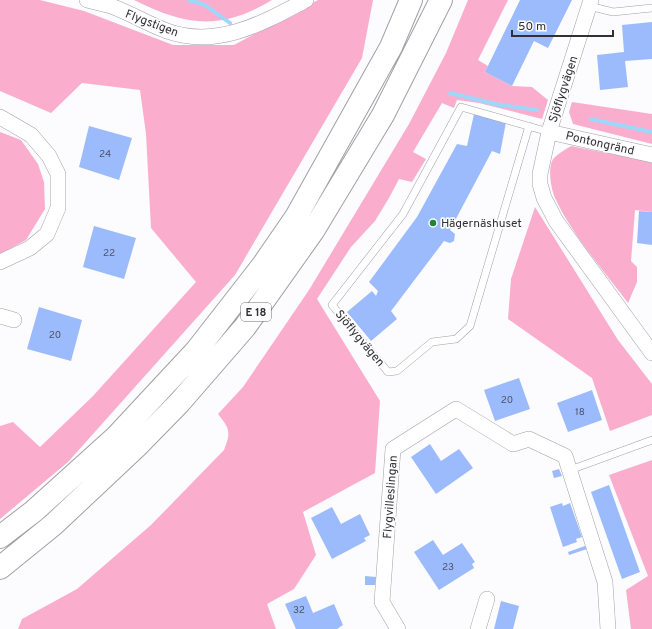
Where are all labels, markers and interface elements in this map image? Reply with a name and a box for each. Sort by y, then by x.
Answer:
street label: Flygstigen [123,6,181,41]
scale bar [512,12,613,38]
text: 50 m [518,19,546,35]
street label: Sjöflygvägen [546,54,582,125]
street label: Pontongränd [564,128,636,160]
house number: 24 [99,148,111,161]
place label: Hägernäshuset [441,216,522,232]
marker: Hägernäshuset [428,218,438,228]
house number: 22 [103,247,115,260]
road number: E 18 [241,303,271,321]
street label: Sjöflygvägen [331,307,388,370]
house number: 20 [49,329,61,342]
house number: 20 [501,394,513,407]
house number: 18 [575,406,585,419]
street label: Flygvilleslingan [380,455,402,539]
house number: 23 [442,561,454,574]
house number: 32 [293,604,305,617]

